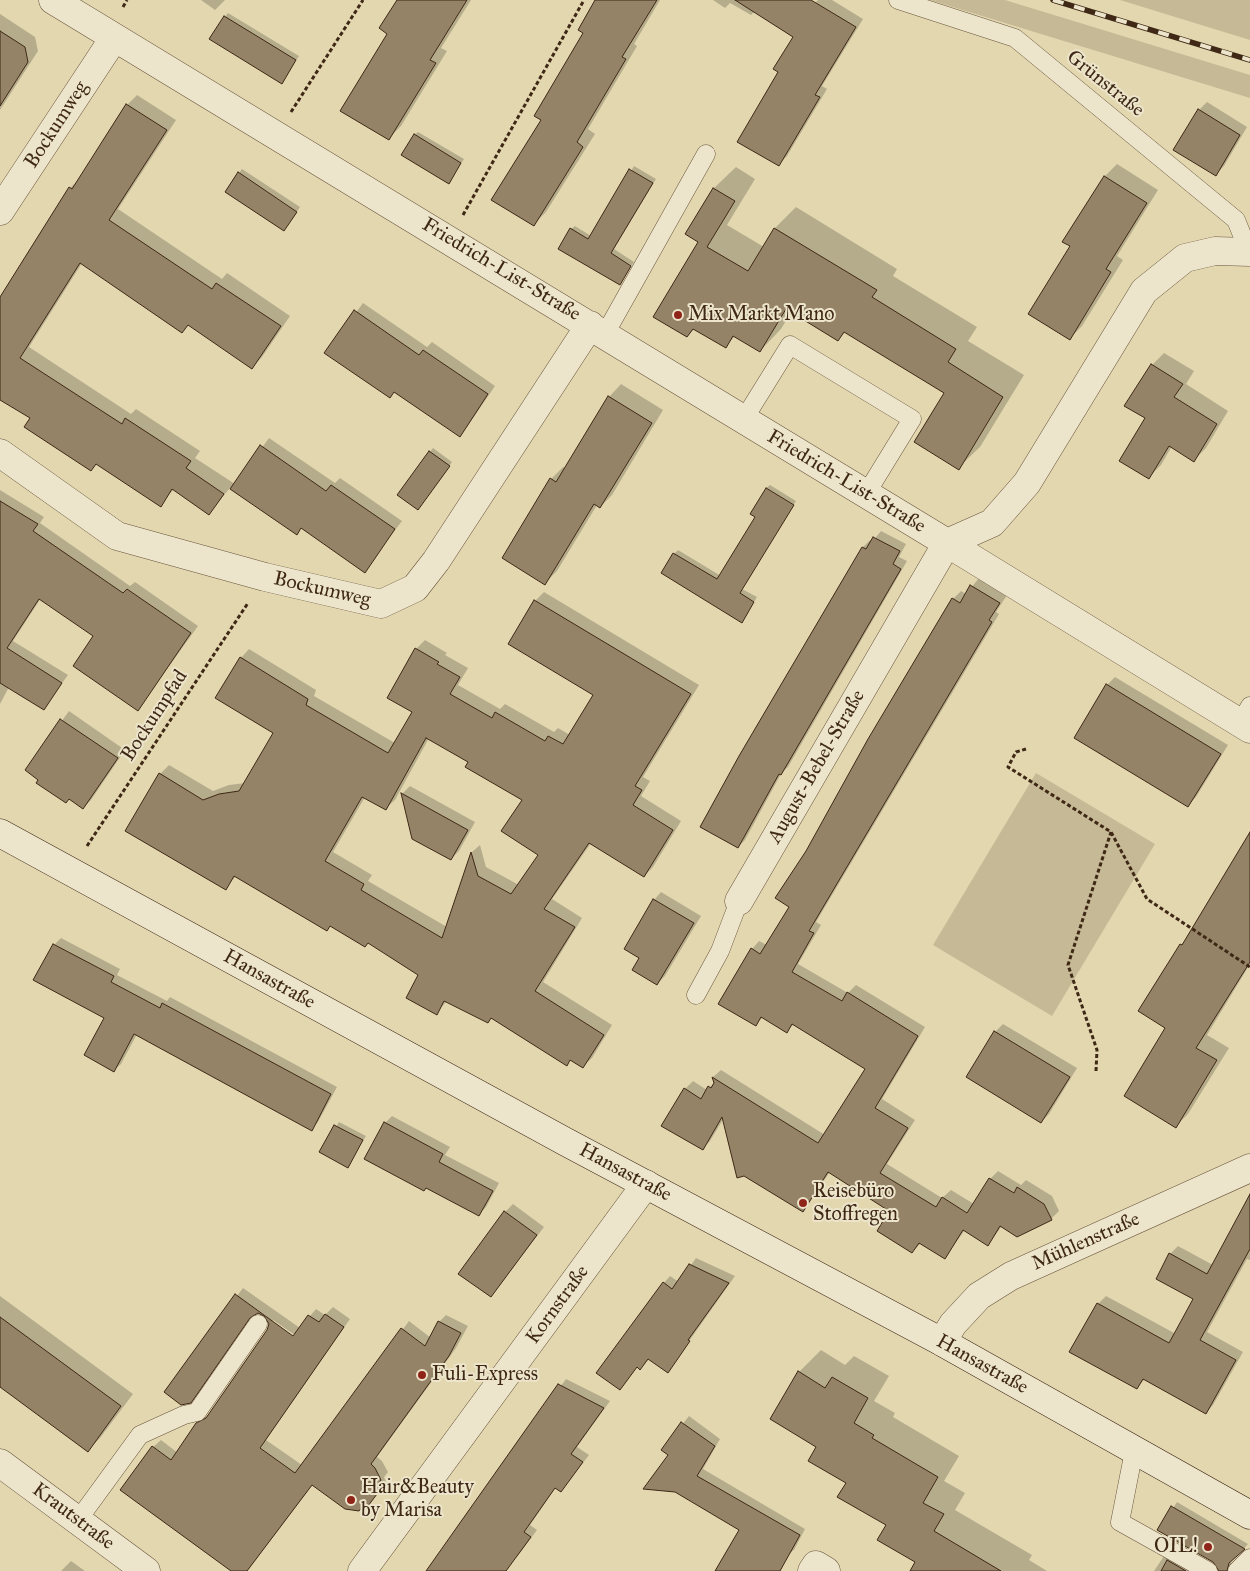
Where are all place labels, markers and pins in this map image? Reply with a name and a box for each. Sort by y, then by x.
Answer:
place label: Mix Markt Mano [688,303,834,327]
marker: Mix Markt Mano [672,309,684,321]
place label: Reisebüro Stoffregen [813,1180,898,1227]
marker: Reisebüro Stoffregen [797,1197,809,1209]
place label: Fuli-Express [432,1363,538,1387]
marker: Fuli-Express [416,1369,428,1381]
place label: Hair&Beauty by Marisa [361,1476,474,1523]
marker: Hair&Beauty by Marisa [345,1494,357,1506]
place label: OIL! [1154,1535,1198,1559]
marker: OIL! [1202,1541,1214,1553]

